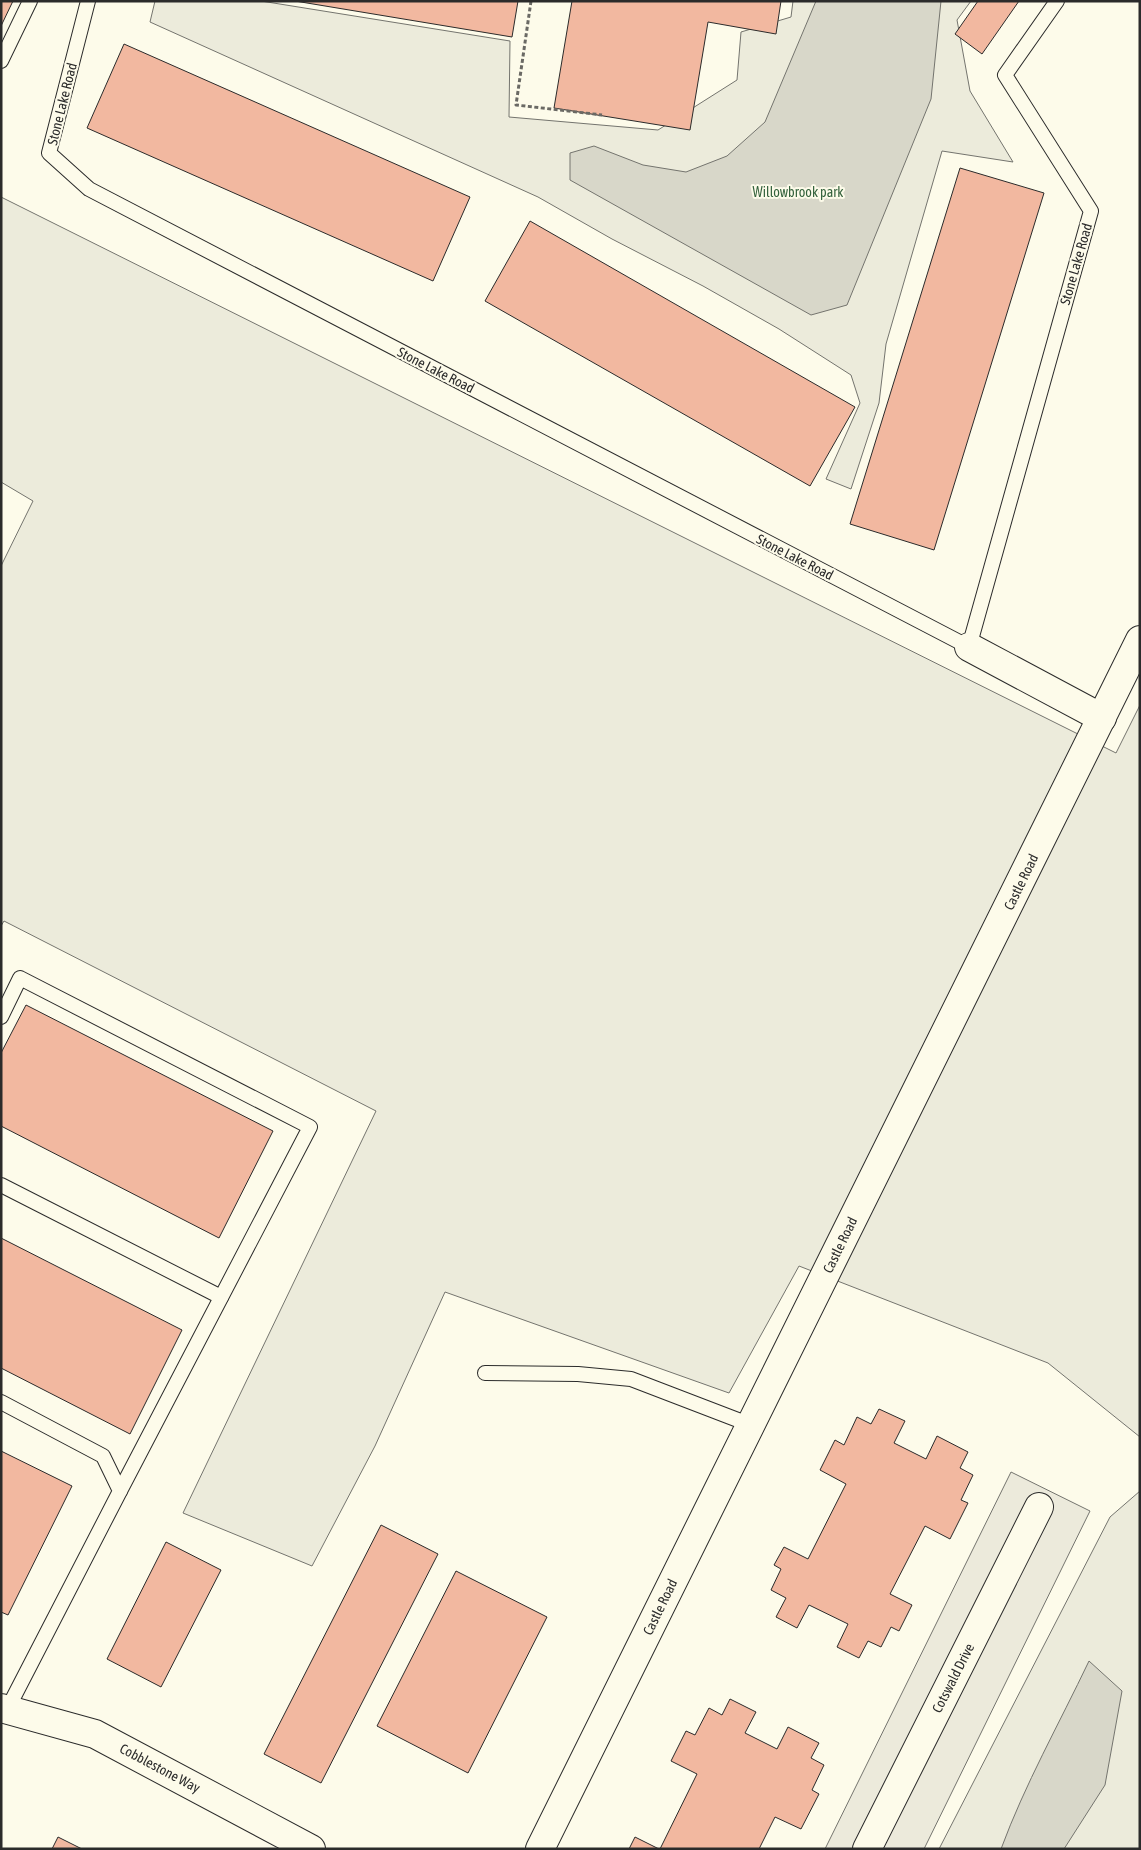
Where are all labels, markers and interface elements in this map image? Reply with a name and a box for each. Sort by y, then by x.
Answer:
street label: Stone Lake Road [44,61,80,147]
park label: Willowbrook park [753,184,843,200]
street label: Stone Lake Road [1057,221,1095,307]
street label: Stone Lake Road [395,344,477,396]
street label: Stone Lake Road [754,531,836,583]
street label: Castle Road [1001,851,1041,913]
street label: Castle Road [820,1214,860,1276]
street label: Castle Road [640,1576,680,1638]
street label: Cotswald Drive [929,1641,977,1715]
street label: Cobblestone Way [117,1740,203,1796]

